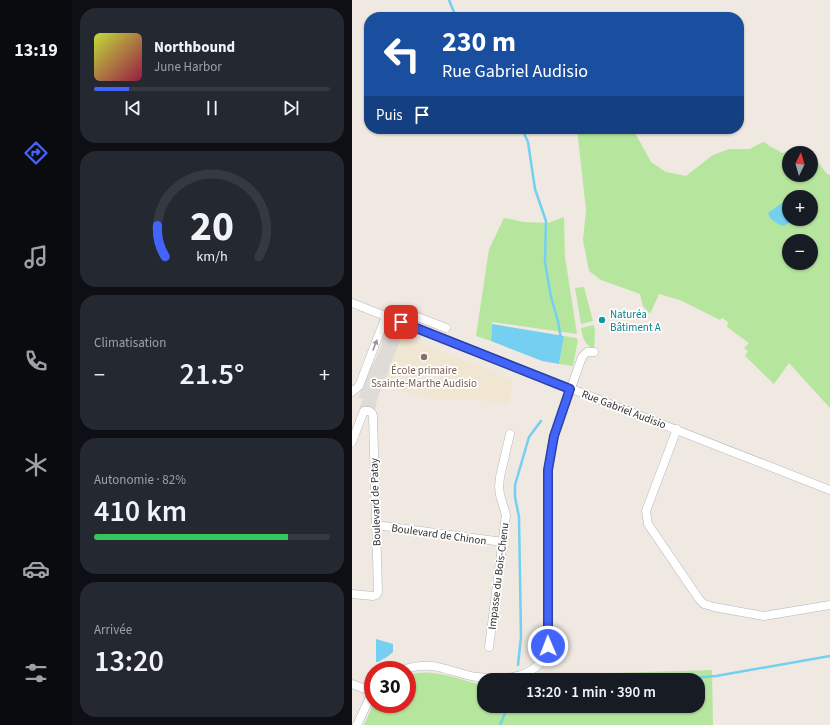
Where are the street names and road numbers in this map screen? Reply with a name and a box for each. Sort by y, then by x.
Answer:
street label: Rue Gabriel Audisio [579,386,668,432]
street label: Boulevard de Patay [366,458,385,546]
street label: Boulevard de Chinon [390,520,487,549]
street label: Impasse du Bois-Chenu [484,522,513,630]

